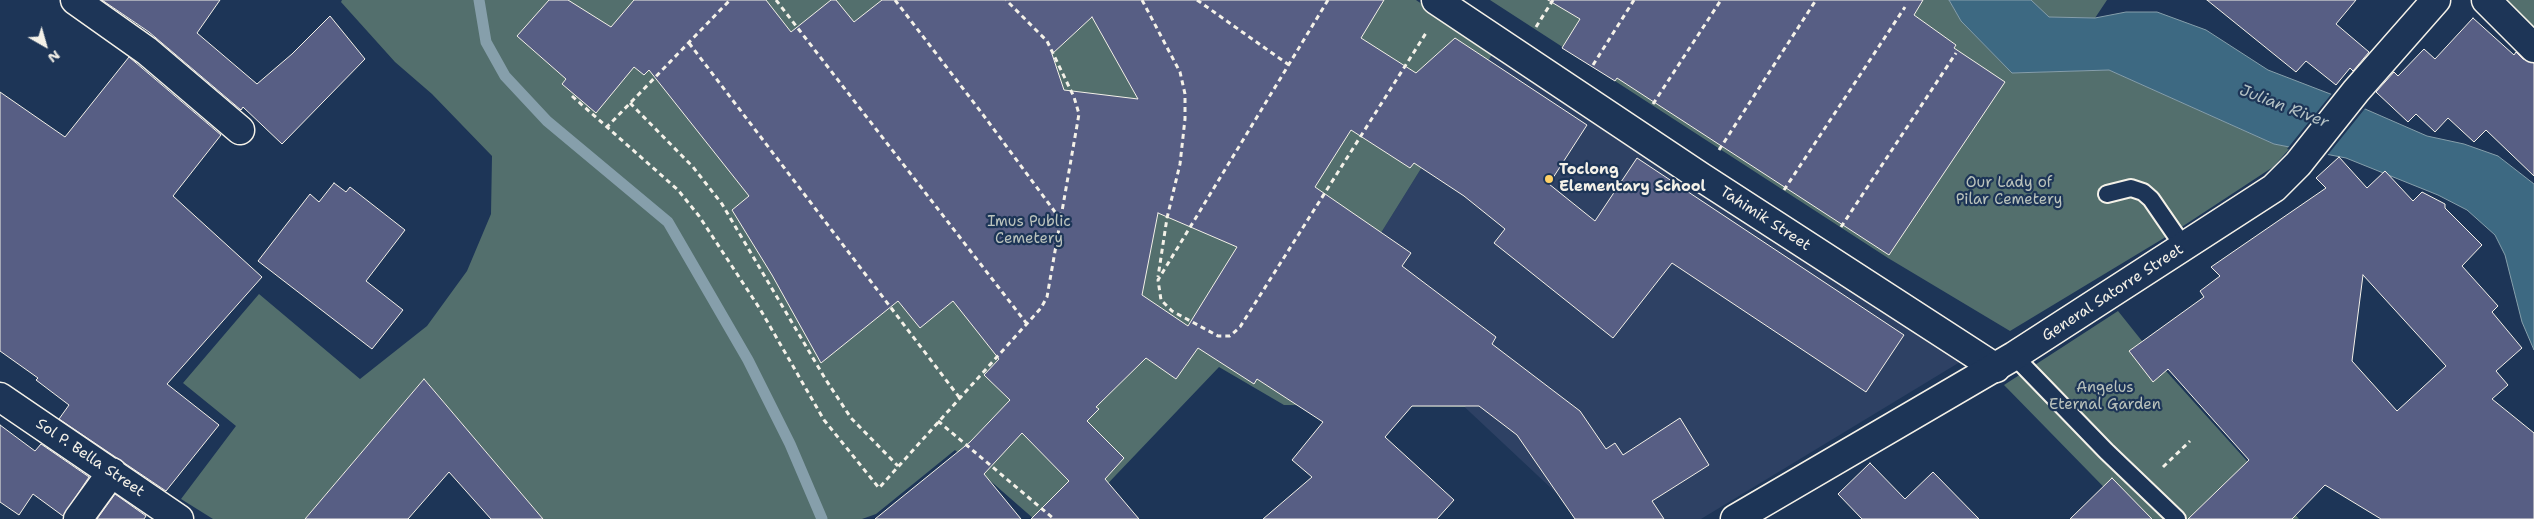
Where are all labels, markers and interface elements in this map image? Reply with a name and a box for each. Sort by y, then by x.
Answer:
north arrow [20,20,70,70]
text: N [44,46,64,67]
water label: Julian River [2237,81,2331,133]
place label: Toclong Elementary School [1559,161,1706,196]
marker: Toclong Elementary School [1543,173,1555,185]
park label: Our Lady of Pilar Cemetery [1956,174,2062,209]
street label: Tahimik Street [1716,183,1814,255]
park label: Imus Public Cemetery [987,213,1071,248]
street label: General Satorre Street [2039,241,2187,345]
park label: Angelus Eternal Garden [2049,379,2161,414]
street label: Sol P. Bella Street [32,415,148,501]

